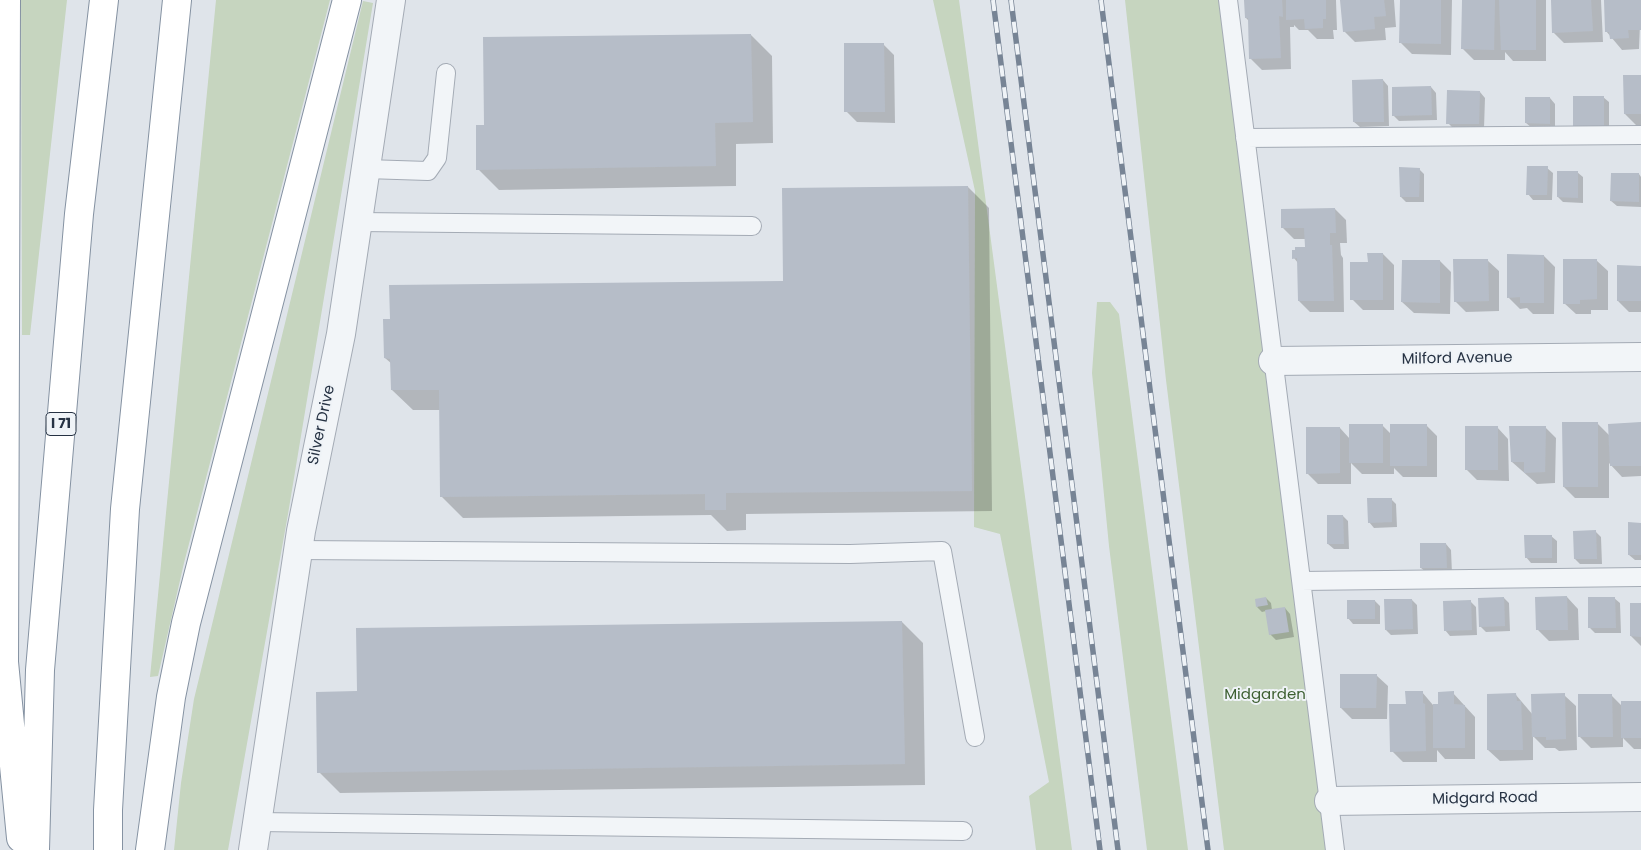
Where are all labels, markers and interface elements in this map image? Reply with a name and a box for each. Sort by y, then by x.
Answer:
street label: Milford Avenue [1401,349,1513,369]
street label: Silver Drive [305,383,339,467]
road number: I 71 [46,412,76,436]
park label: Midgarden [1224,686,1306,704]
street label: Midgard Road [1432,789,1538,809]

